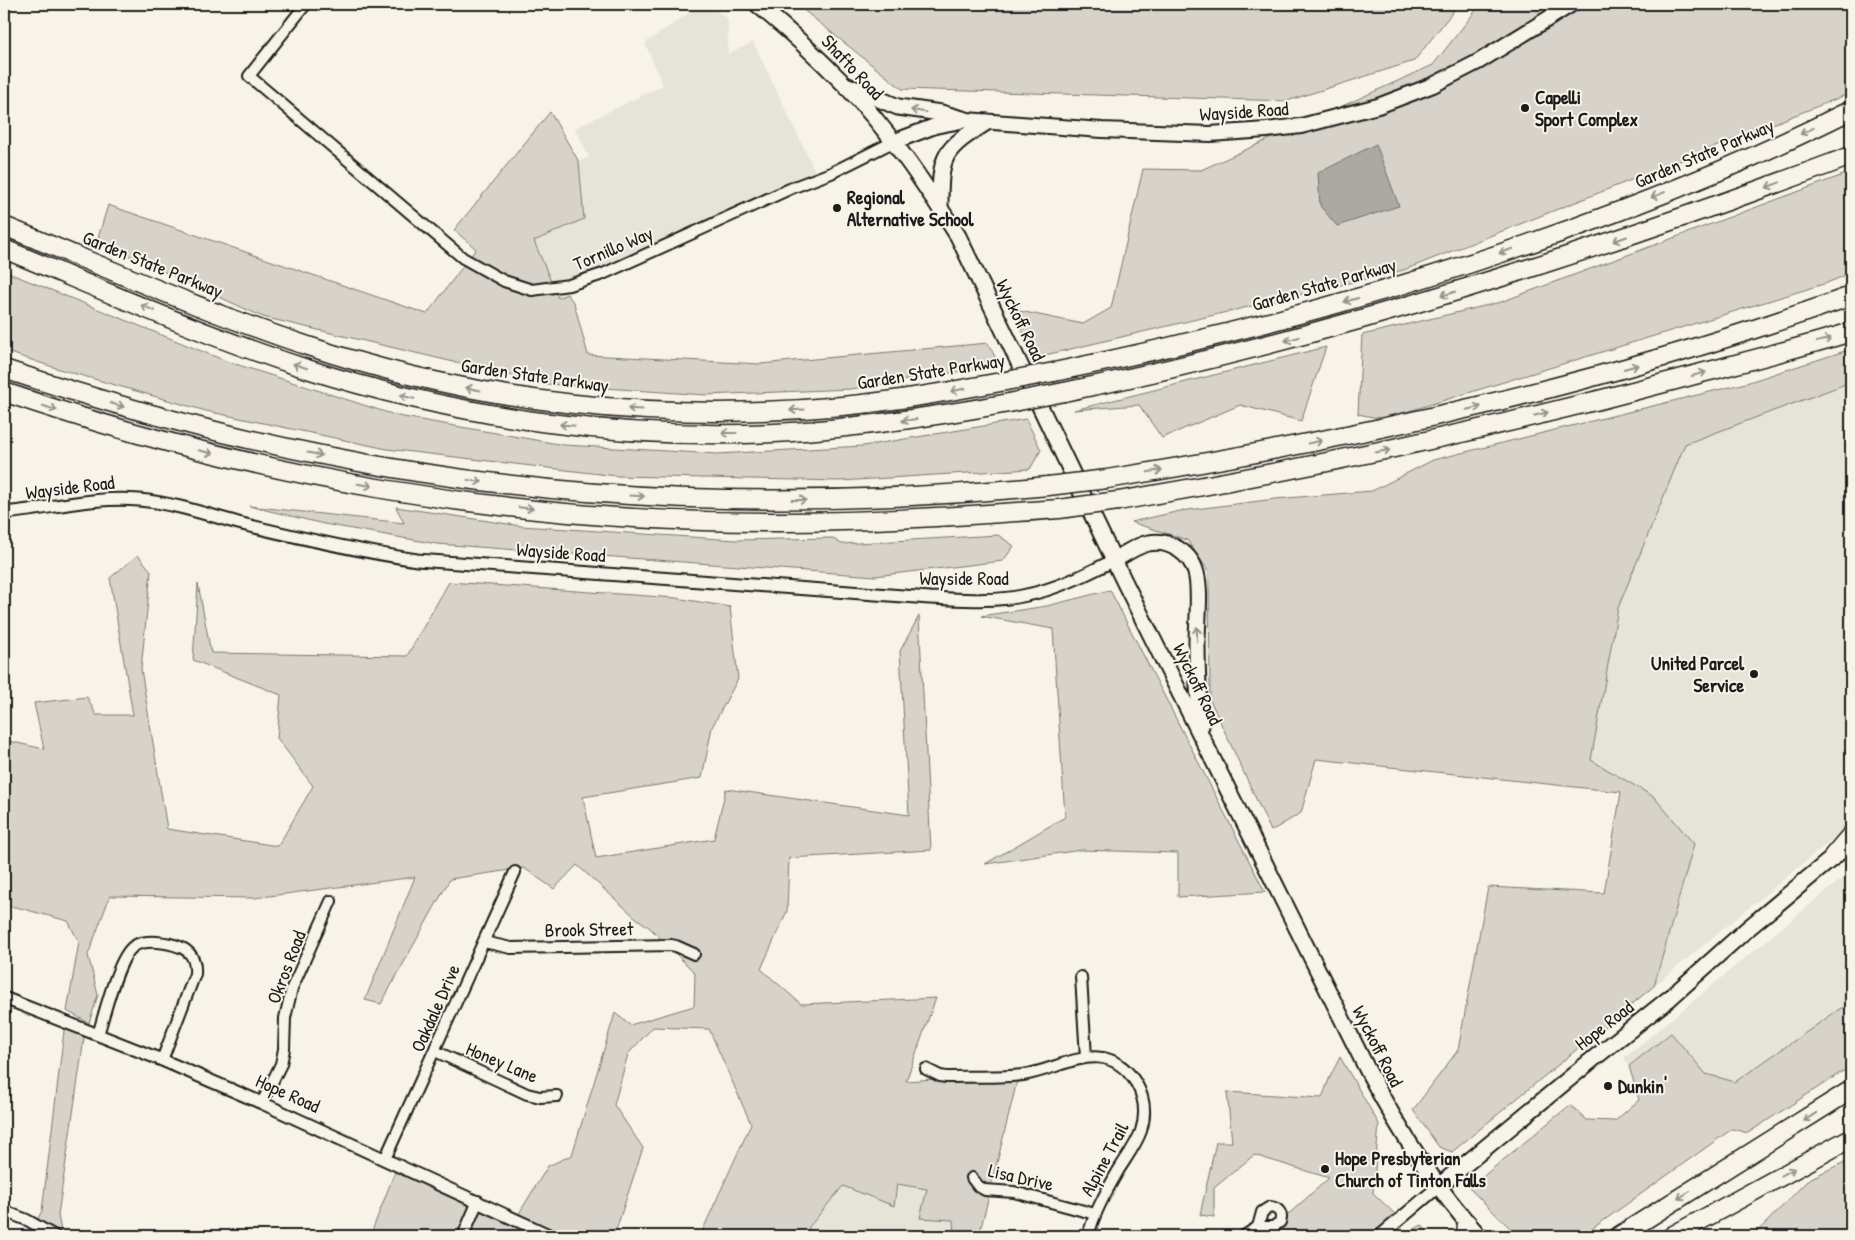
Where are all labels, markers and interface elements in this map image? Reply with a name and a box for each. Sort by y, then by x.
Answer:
street label: Shafto Road [816,29,890,106]
place label: Capelli Sport Complex [1535,84,1638,133]
street label: Wayside Road [1199,95,1290,127]
marker: Capelli Sport Complex [1519,102,1531,114]
one-way arrow [911,105,927,115]
street label: Garden State Parkway [1630,112,1778,194]
one-way arrow [1800,127,1815,136]
one-way arrow [1766,181,1781,190]
place label: Regional Alternative School [847,184,974,232]
one-way arrow [1651,191,1666,201]
marker: Regional Alternative School [831,202,843,214]
street label: Tornillo Way [569,220,657,276]
street label: Garden State Parkway [79,224,227,304]
one-way arrow [1612,235,1628,244]
one-way arrow [1498,247,1514,256]
street label: Garden State Parkway [1249,251,1399,317]
street label: Wyckoff Road [990,275,1052,366]
one-way arrow [1441,290,1457,300]
one-way arrow [1343,296,1359,306]
one-way arrow [141,303,156,313]
one-way arrow [1816,334,1832,344]
one-way arrow [1284,335,1300,344]
street label: Garden State Parkway [855,347,1007,395]
street label: Garden State Parkway [459,352,611,398]
one-way arrow [292,361,308,371]
one-way arrow [1623,361,1639,371]
one-way arrow [1690,369,1706,378]
one-way arrow [466,384,482,393]
one-way arrow [951,385,967,395]
one-way arrow [400,392,416,401]
one-way arrow [109,400,125,410]
one-way arrow [42,403,58,413]
one-way arrow [1465,403,1481,412]
one-way arrow [627,404,643,414]
one-way arrow [789,405,805,414]
one-way arrow [1533,409,1549,418]
one-way arrow [901,415,917,425]
one-way arrow [559,420,575,430]
one-way arrow [722,428,738,438]
one-way arrow [1307,437,1323,446]
one-way arrow [1374,445,1390,455]
one-way arrow [198,448,214,457]
one-way arrow [306,450,322,459]
one-way arrow [1147,465,1163,475]
street label: Wayside Road [24,469,116,505]
one-way arrow [467,476,483,486]
one-way arrow [357,481,373,491]
one-way arrow [628,492,644,501]
one-way arrow [790,495,807,505]
one-way arrow [518,503,534,513]
street label: Wayside Road [516,536,607,568]
street label: Wayside Road [919,565,1009,591]
one-way arrow [1192,626,1202,642]
street label: Wyckoff Road [1167,639,1229,730]
place label: United Parcel Service [1651,650,1745,698]
marker: United Parcel Service [1748,668,1760,680]
street label: Brook Street [544,915,634,943]
street label: Okros Road [260,926,312,1007]
street label: Oakdale Drive [404,960,466,1056]
street label: Hope Road [1569,994,1639,1056]
street label: Wyckoff Road [1346,1001,1410,1092]
street label: Honey Lane [462,1035,542,1089]
street label: Hope Road [252,1067,325,1119]
place label: Dunkin' [1618,1073,1667,1099]
marker: Dunkin' [1602,1080,1614,1092]
one-way arrow [1804,1112,1818,1122]
street label: Alpine Trail [1074,1117,1135,1201]
place label: Hope Presbyterian Church of Tinton Falls [1335,1145,1487,1193]
street label: Lisa Drive [986,1157,1057,1197]
marker: Hope Presbyterian Church of Tinton Falls [1319,1163,1331,1175]
one-way arrow [1780,1167,1795,1177]
one-way arrow [1677,1190,1691,1201]

